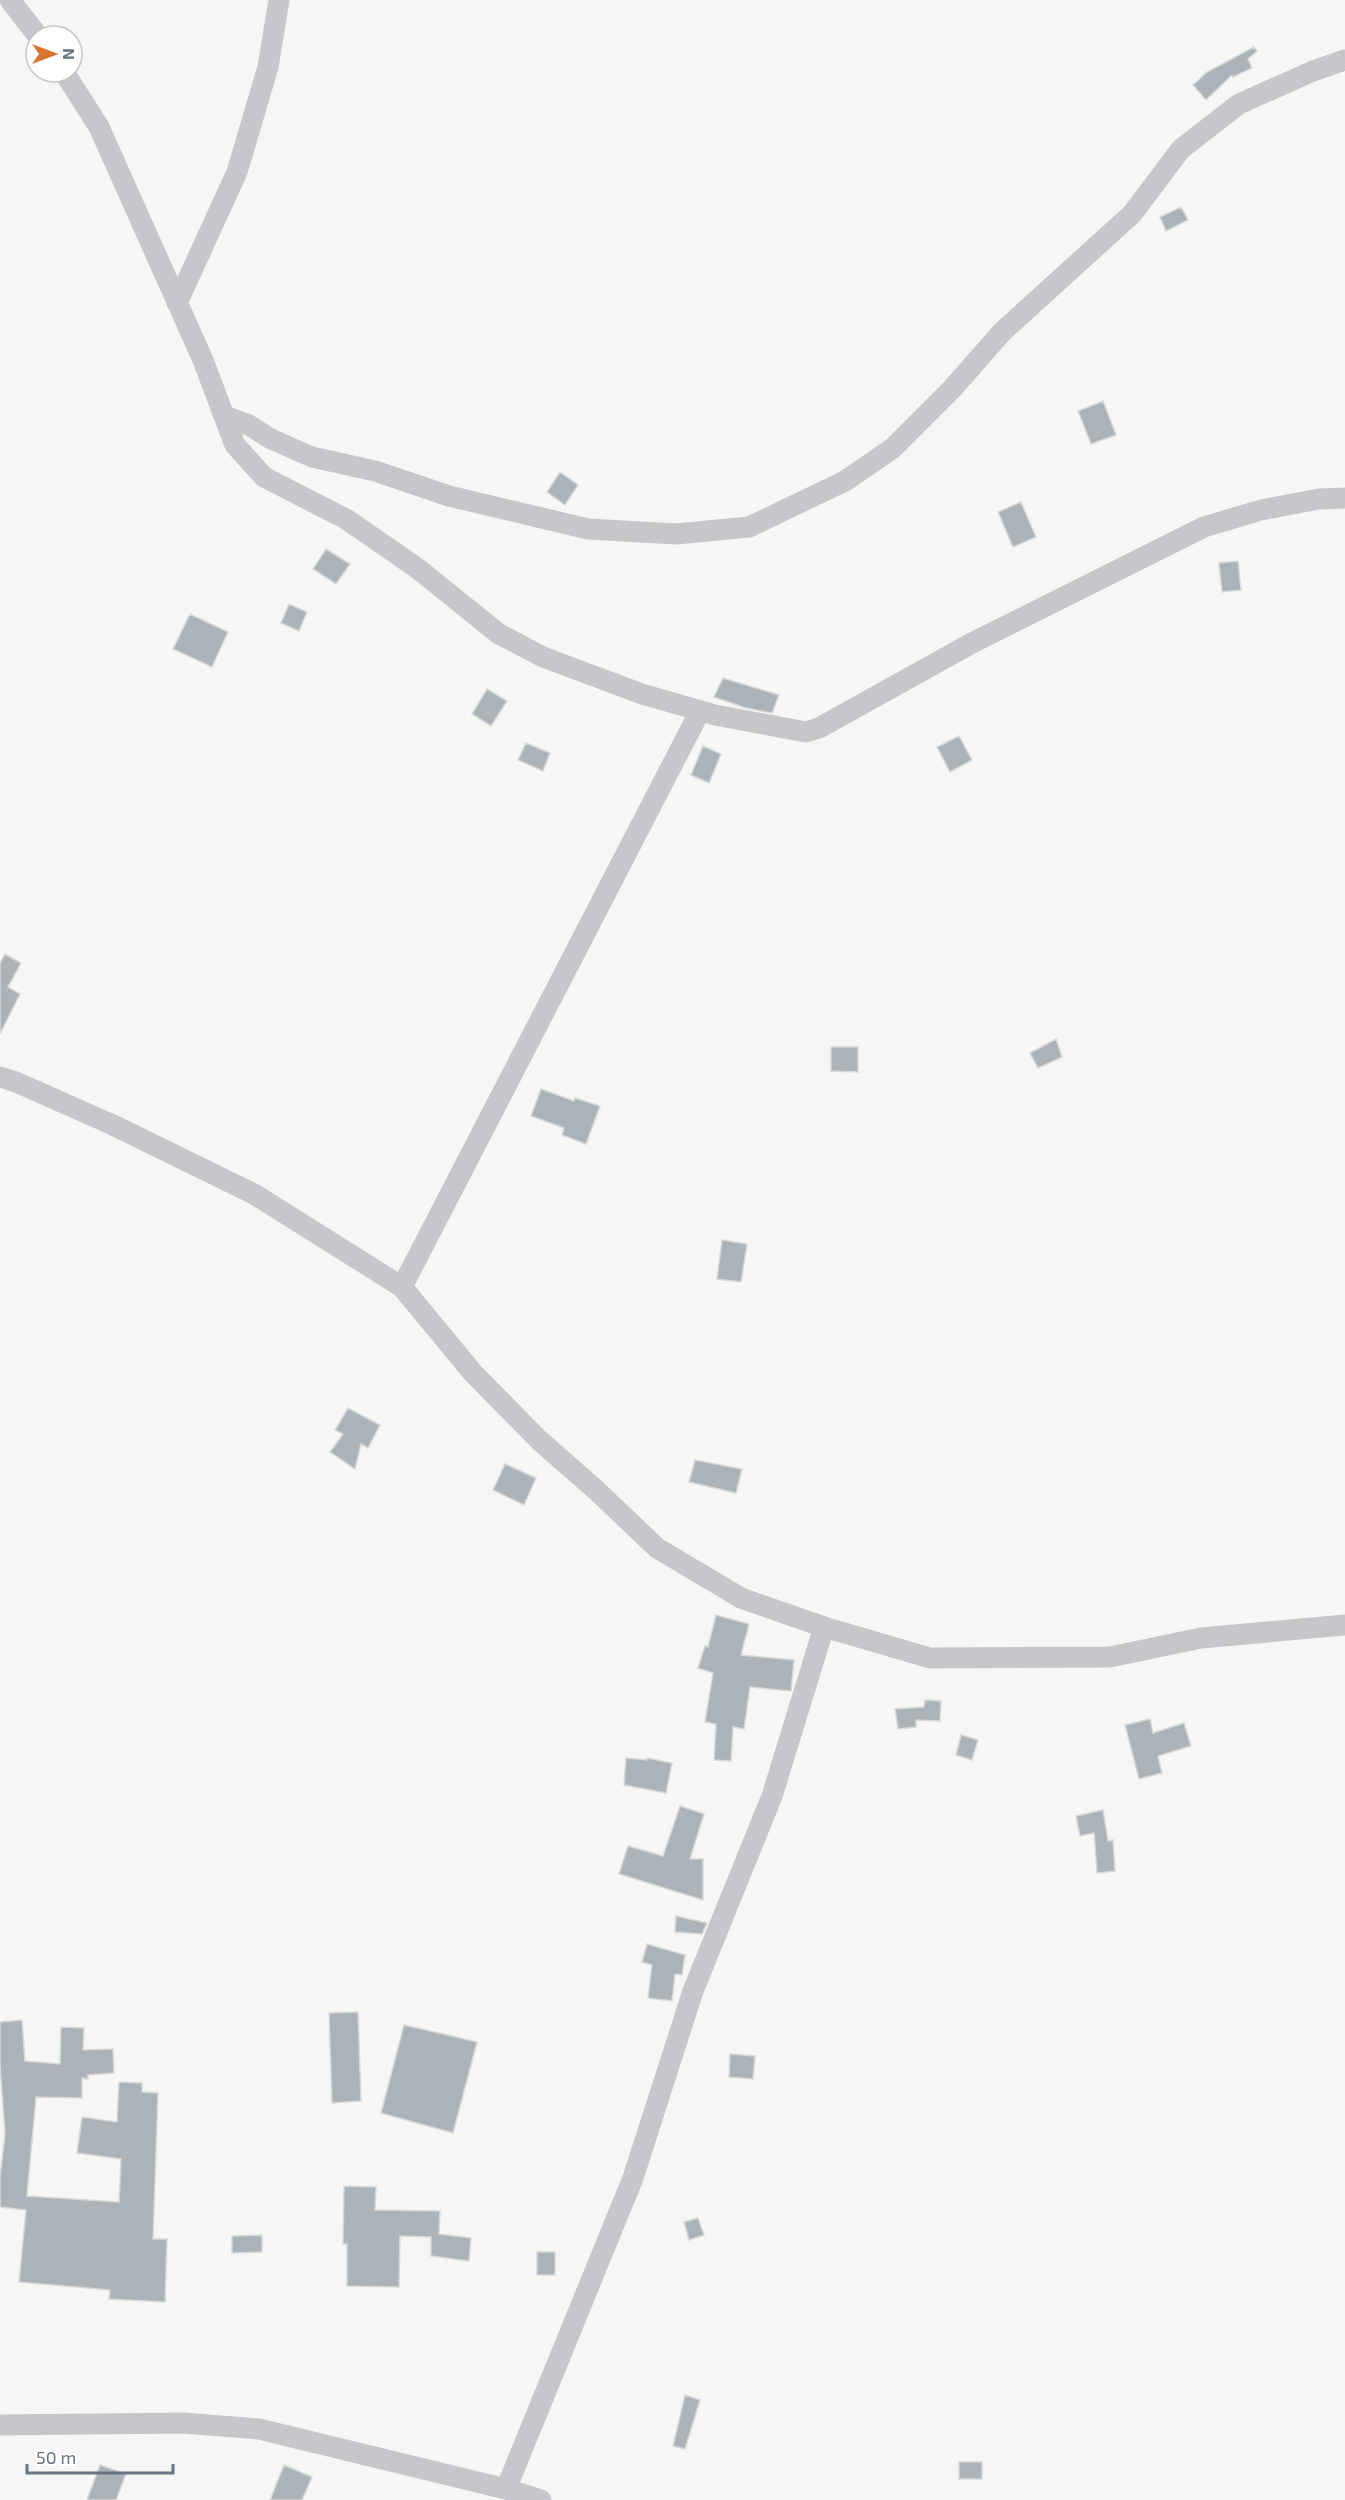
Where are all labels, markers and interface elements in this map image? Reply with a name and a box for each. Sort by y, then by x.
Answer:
north arrow [24,24,84,84]
text: N [60,48,79,60]
scale bar [27,2437,172,2475]
text: 50 m [36,2446,76,2468]

